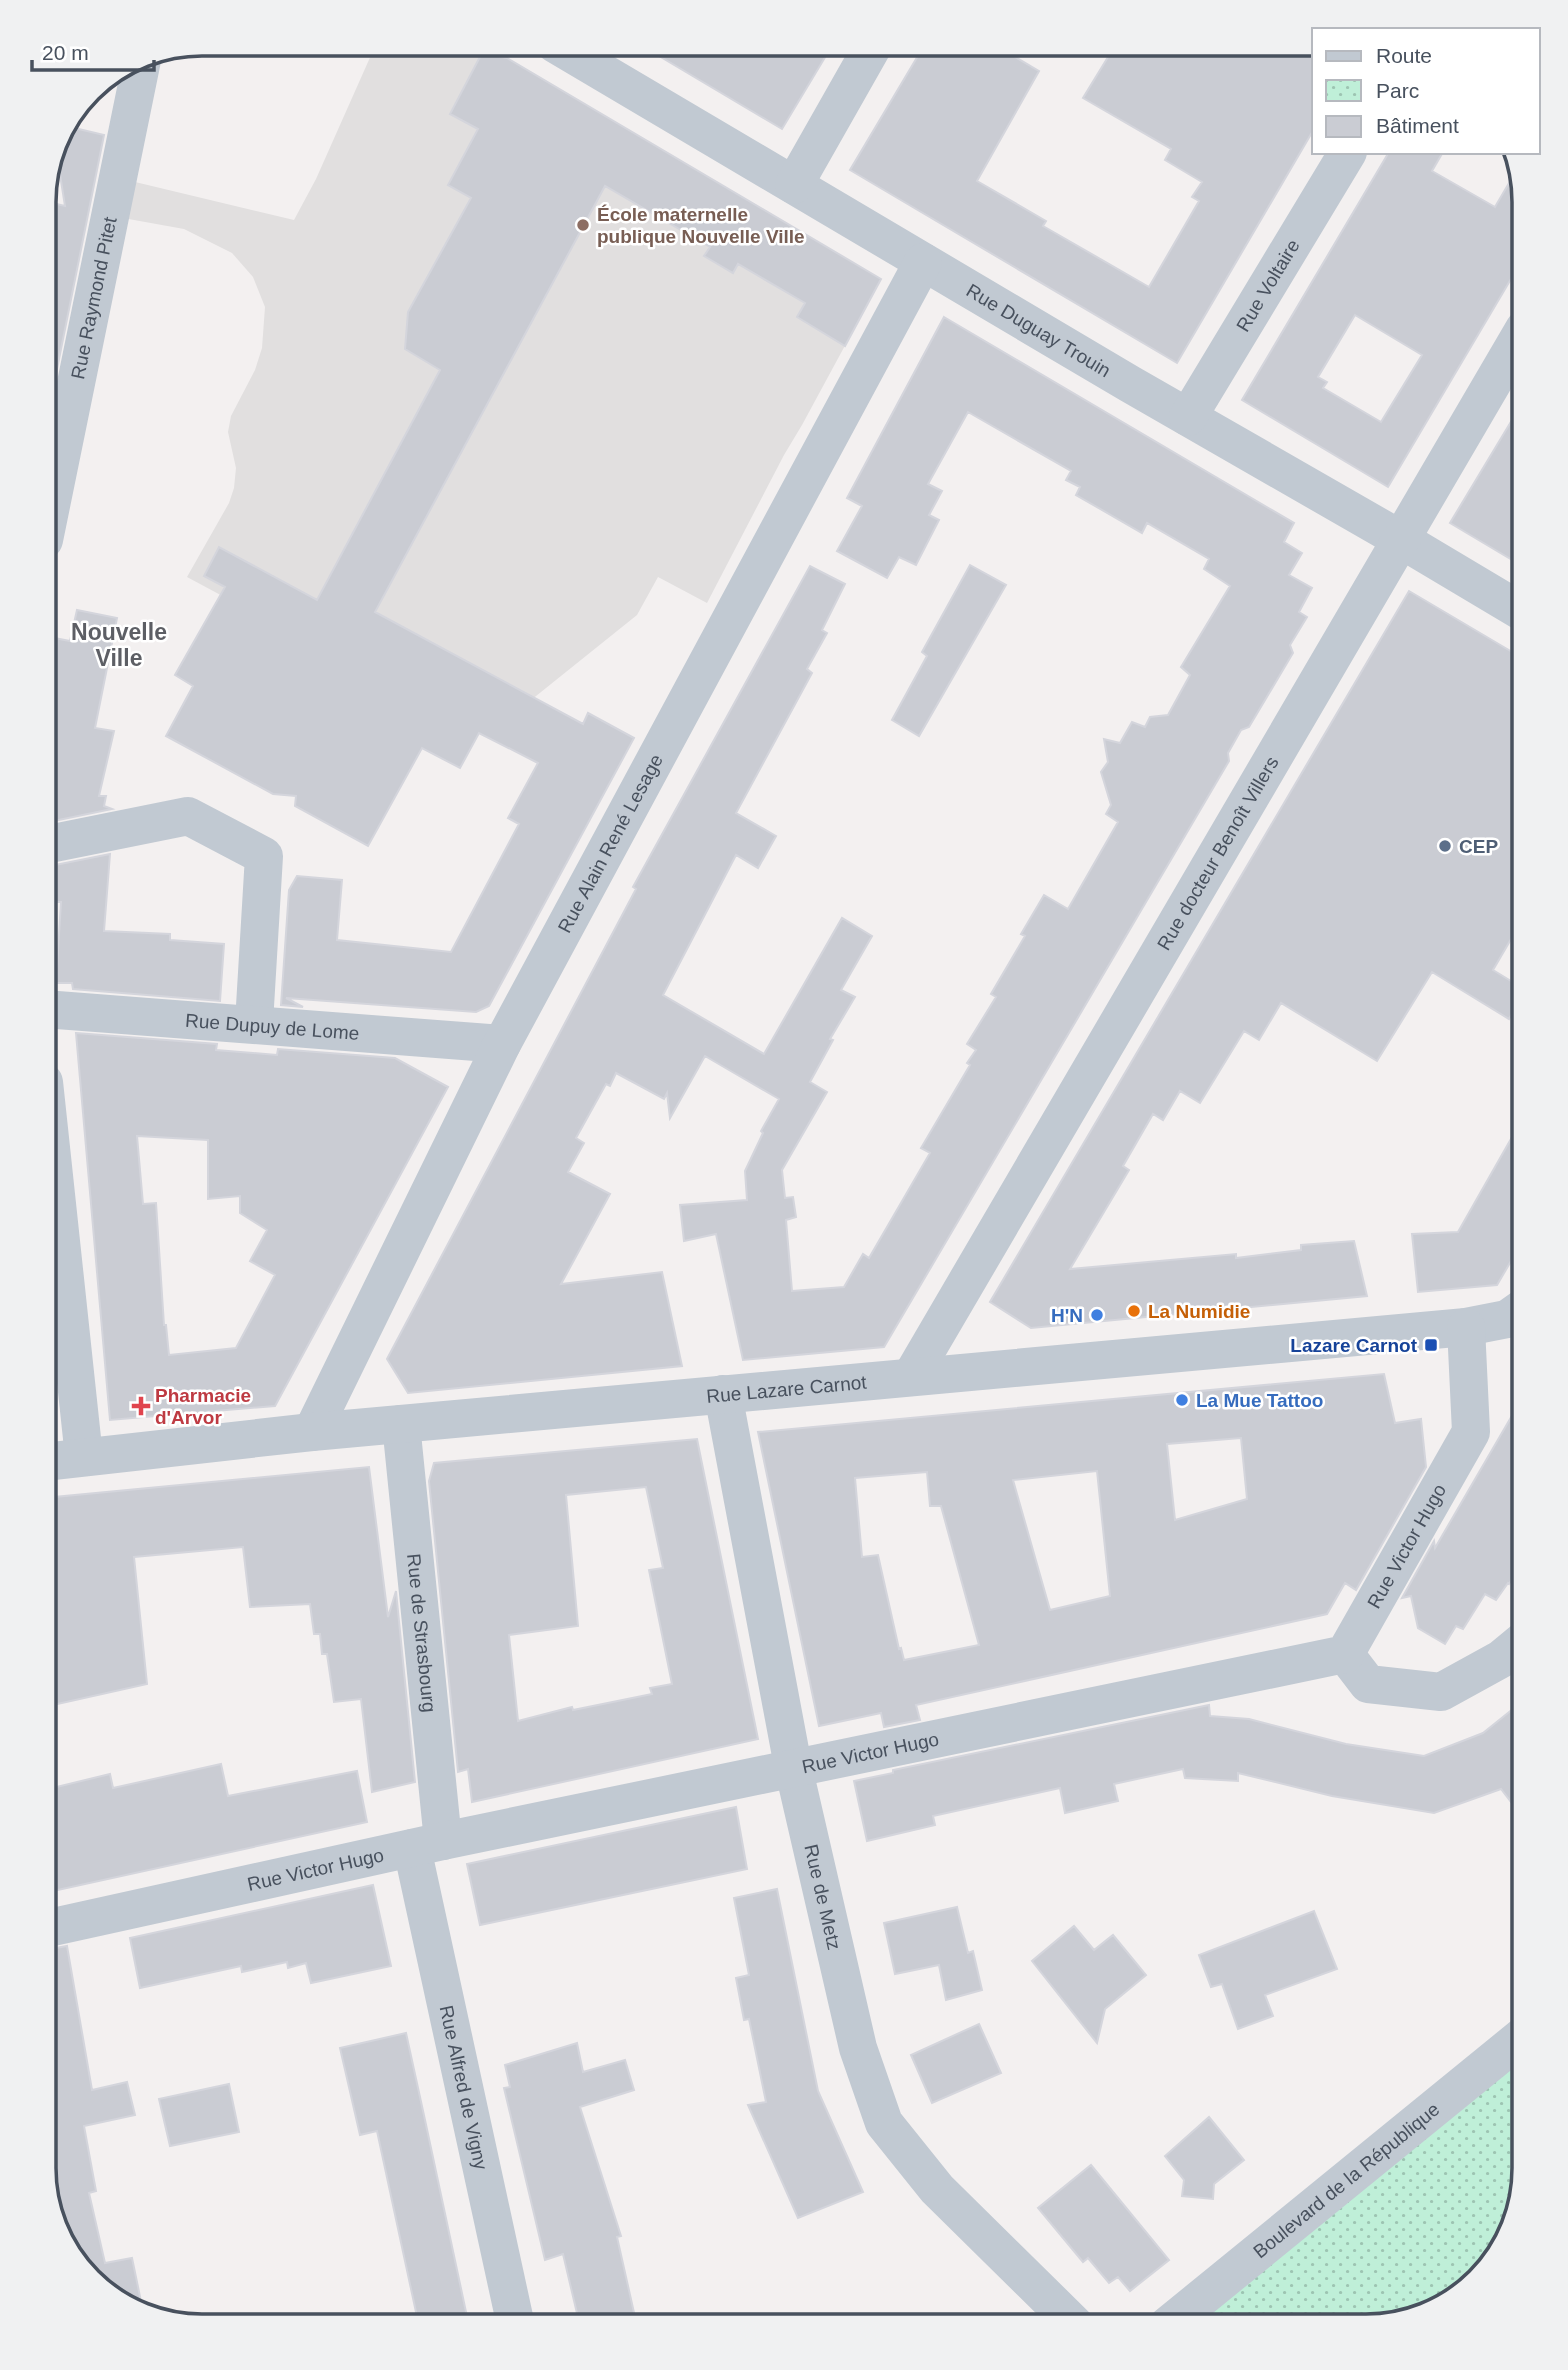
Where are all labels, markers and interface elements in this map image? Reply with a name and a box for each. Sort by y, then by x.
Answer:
scale bar [32,28,154,72]
legend [1312,28,1540,154]
text: 20 m [42,41,89,64]
text: Route [1376,44,1432,67]
text: Parc [1376,79,1419,102]
text: Bâtiment [1376,114,1459,137]
place label: École maternelle publique Nouvelle Ville [597,204,805,247]
street label: Rue Raymond Pitet [67,214,120,381]
marker: École maternelle publique Nouvelle Ville [575,217,591,233]
street label: Rue Voltaire [1232,235,1303,335]
street label: Rue Duguay Trouin [963,279,1115,381]
district label: Nouvelle Ville [71,619,167,671]
street label: Rue Alain René Lesage [553,750,667,936]
street label: Rue docteur Benoît Villers [1153,753,1282,954]
place label: CEP [1459,836,1498,857]
marker: CEP [1437,838,1453,854]
street label: Rue Dupuy de Lome [185,1009,360,1044]
place label: La Numidie [1148,1301,1250,1322]
marker: La Numidie [1126,1303,1142,1319]
place label: H'N [1051,1305,1083,1326]
marker: H'N [1089,1307,1105,1323]
place label: Lazare Carnot [1290,1335,1418,1356]
marker: Lazare Carnot [1423,1337,1439,1353]
street label: Rue Lazare Carnot [705,1371,868,1407]
place label: Pharmacie d'Arvor [155,1385,251,1428]
place label: La Mue Tattoo [1196,1390,1323,1411]
marker: La Mue Tattoo [1174,1392,1190,1408]
marker: Pharmacie d'Arvor [133,1398,149,1414]
street label: Rue Victor Hugo [1363,1480,1450,1612]
street label: Rue de Strasbourg [404,1552,440,1713]
street label: Rue Victor Hugo [800,1728,941,1777]
street label: Rue de Metz [801,1842,846,1952]
street label: Rue Victor Hugo [245,1844,386,1894]
street label: Rue Alfred de Vigny [436,2003,492,2172]
street label: Boulevard de la République [1249,2098,1443,2262]

